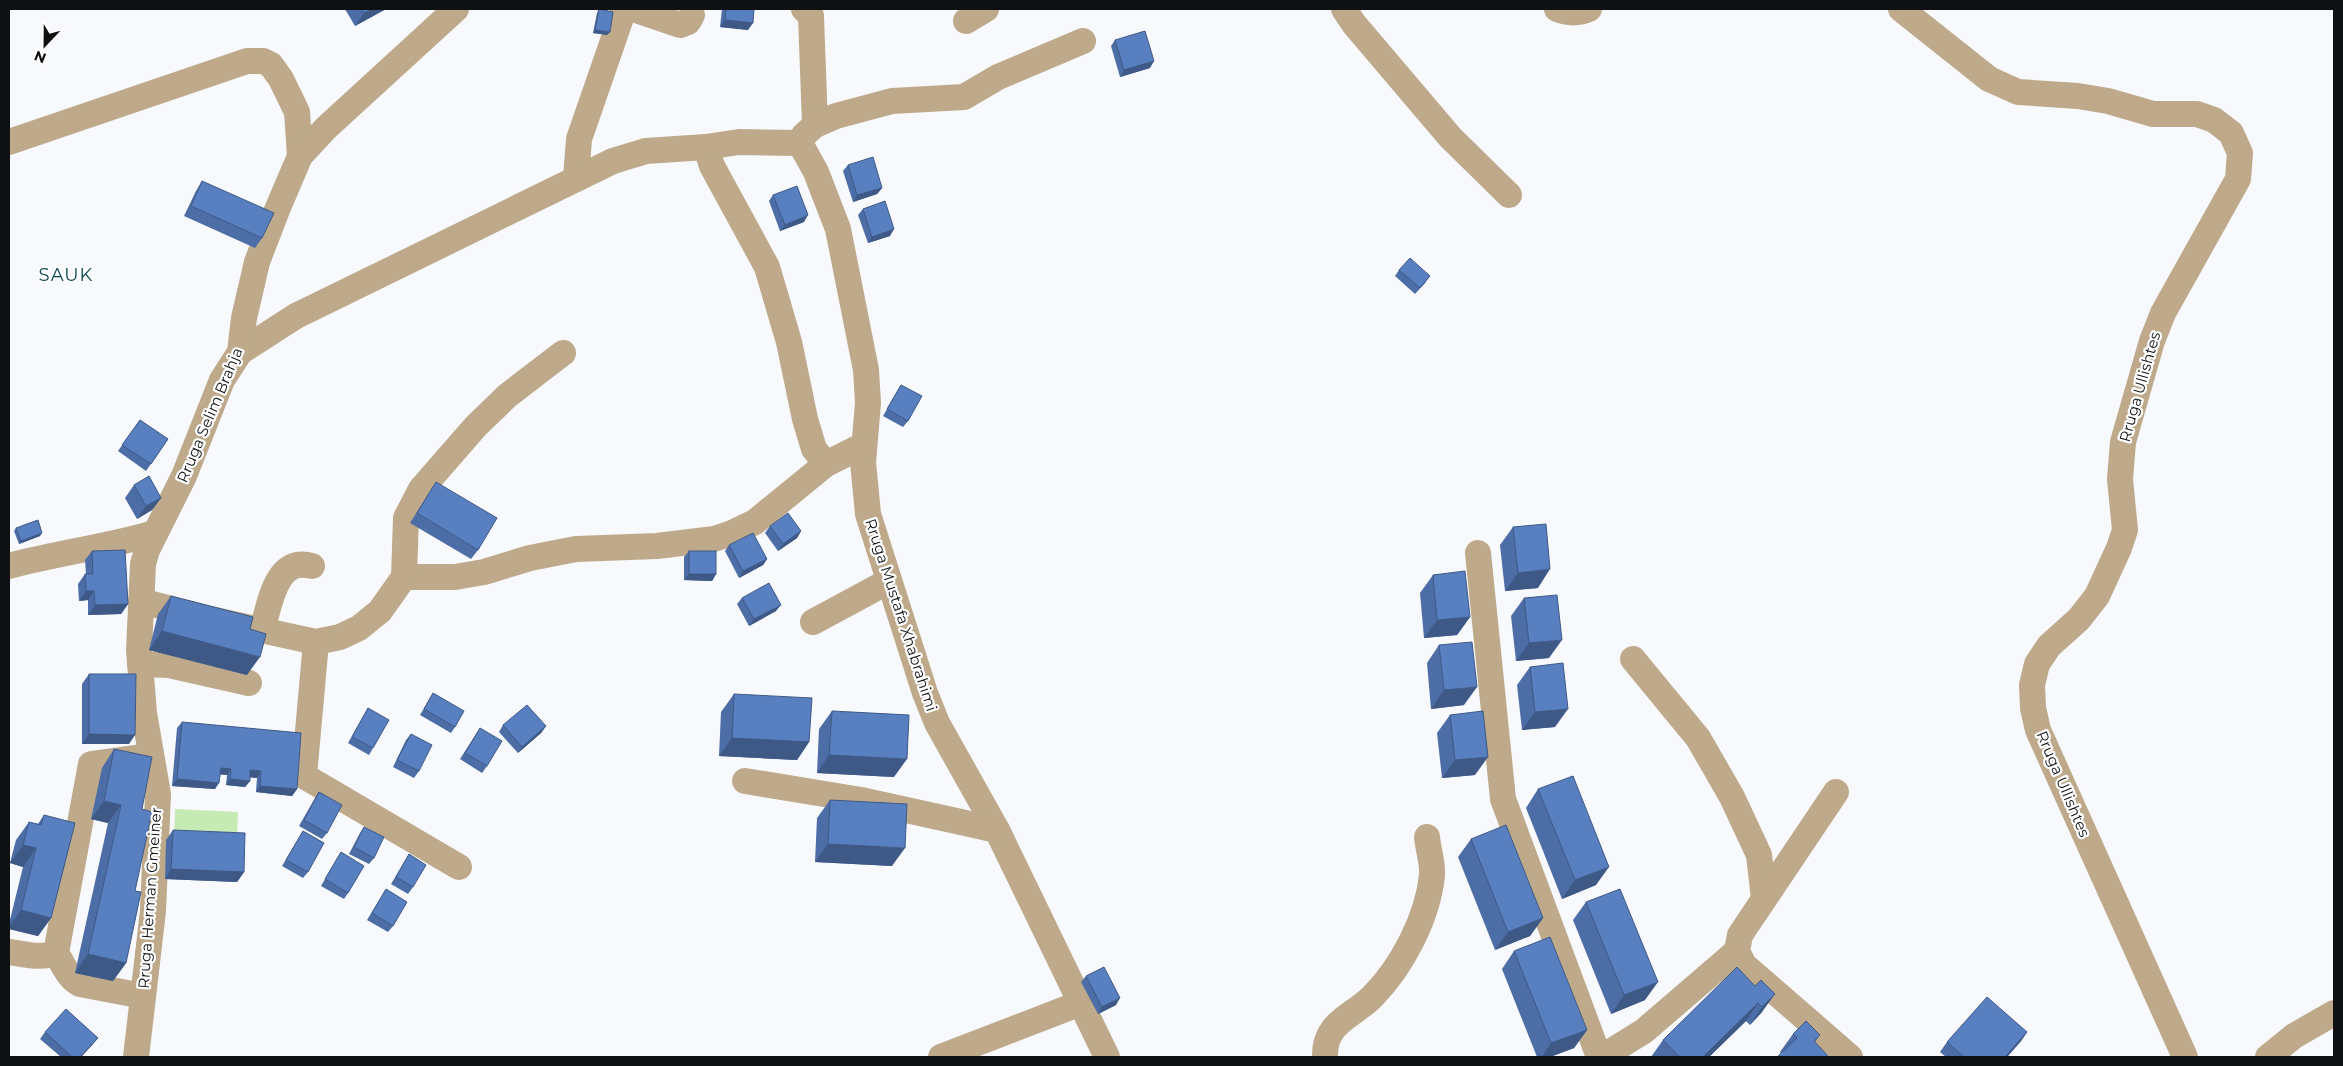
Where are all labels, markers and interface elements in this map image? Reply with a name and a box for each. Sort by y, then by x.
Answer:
north arrow [20,20,70,70]
text: N [32,47,49,68]
district label: SAUK [39,264,93,286]
street label: Rruga Ullishtes [2115,330,2164,444]
street label: Rruga Selim Brahja [172,344,247,485]
street label: Rruga Mustafa Xhabrahimi [861,516,942,714]
street label: Rruga Ullishtes [2033,728,2094,840]
street label: Rruga Herman Gmeiner [134,807,165,989]

